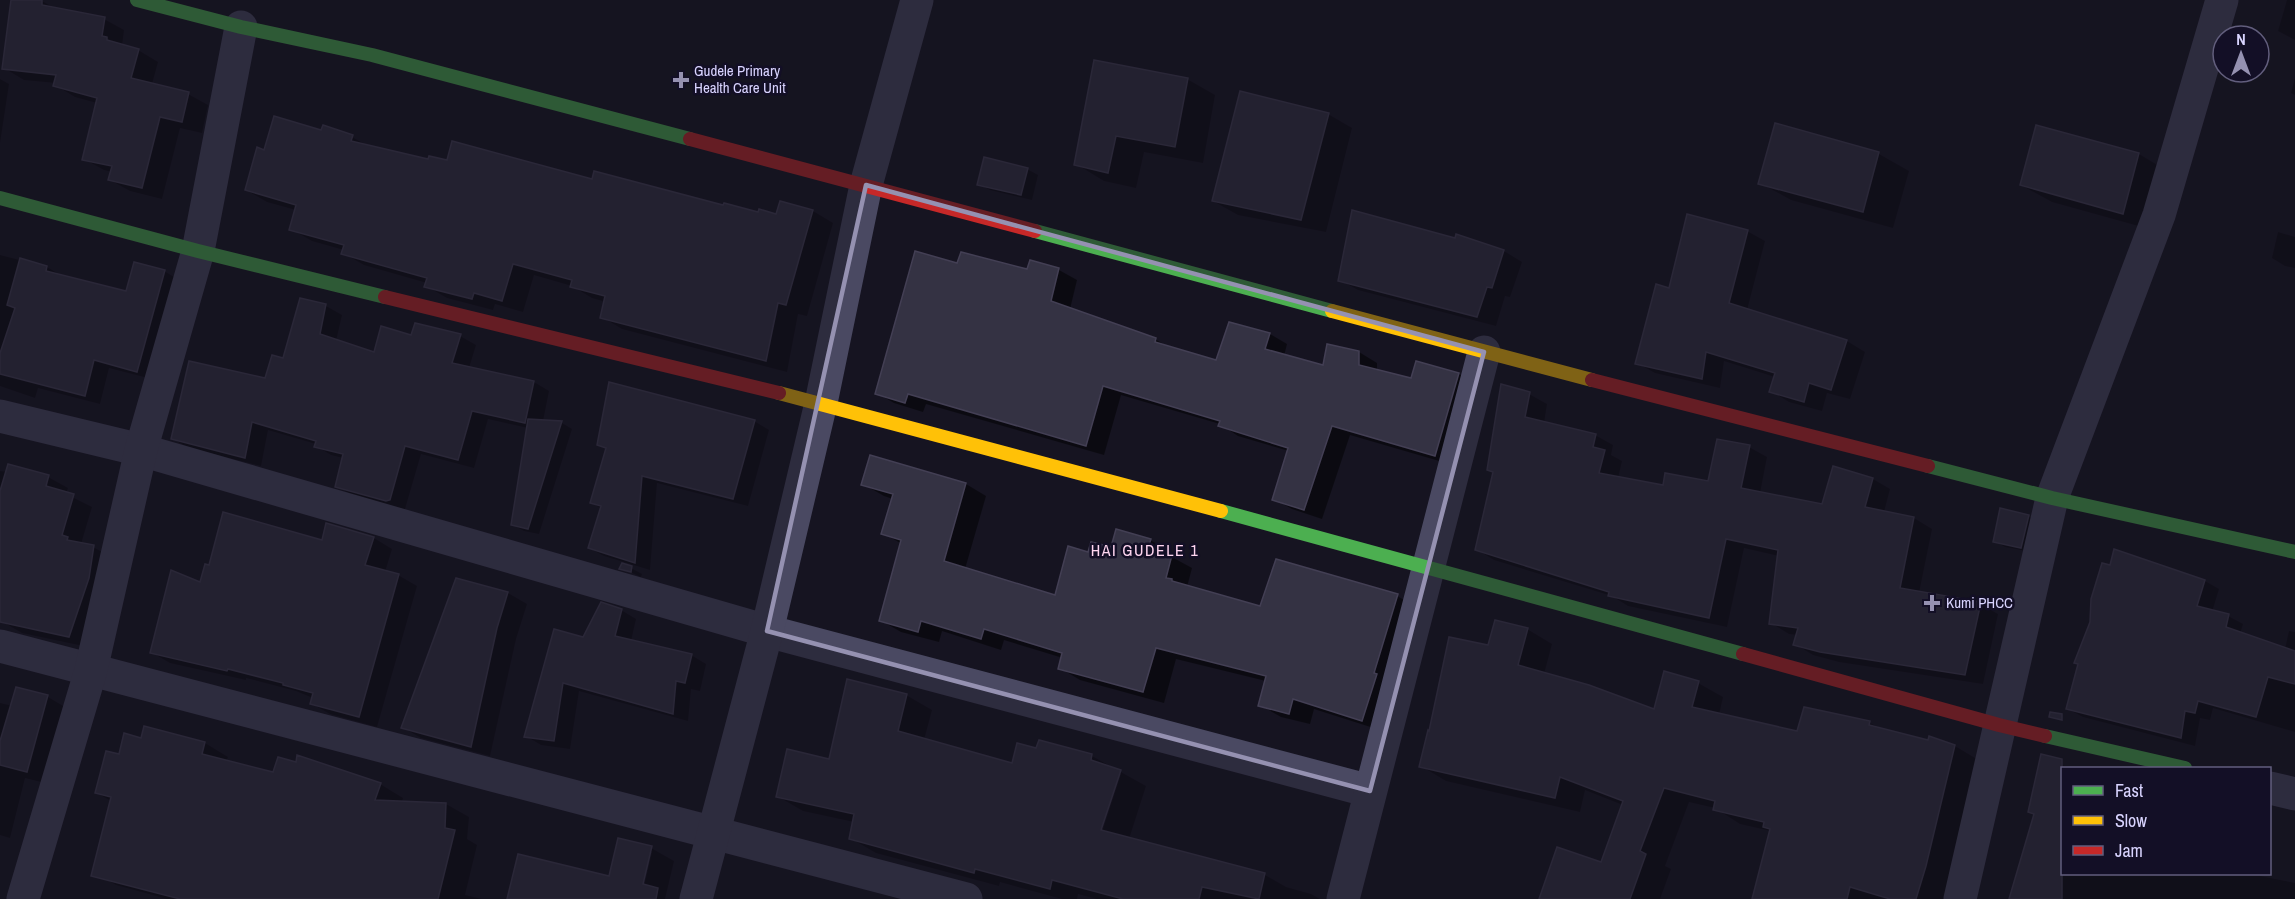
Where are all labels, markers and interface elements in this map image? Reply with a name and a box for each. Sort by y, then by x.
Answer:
north arrow [2211,24,2271,84]
text: N [2236,28,2246,50]
place label: Gudele Primary Health Care Unit [694,60,786,98]
marker: Gudele Primary Health Care Unit [672,71,690,89]
district label: HAI GUDELE 1 [1091,539,1199,561]
place label: Kumi PHCC [1946,592,2013,613]
marker: Kumi PHCC [1923,594,1941,612]
legend [2061,767,2271,875]
text: Fast [2115,778,2143,803]
text: Slow [2115,808,2147,833]
text: Jam [2115,838,2143,863]

